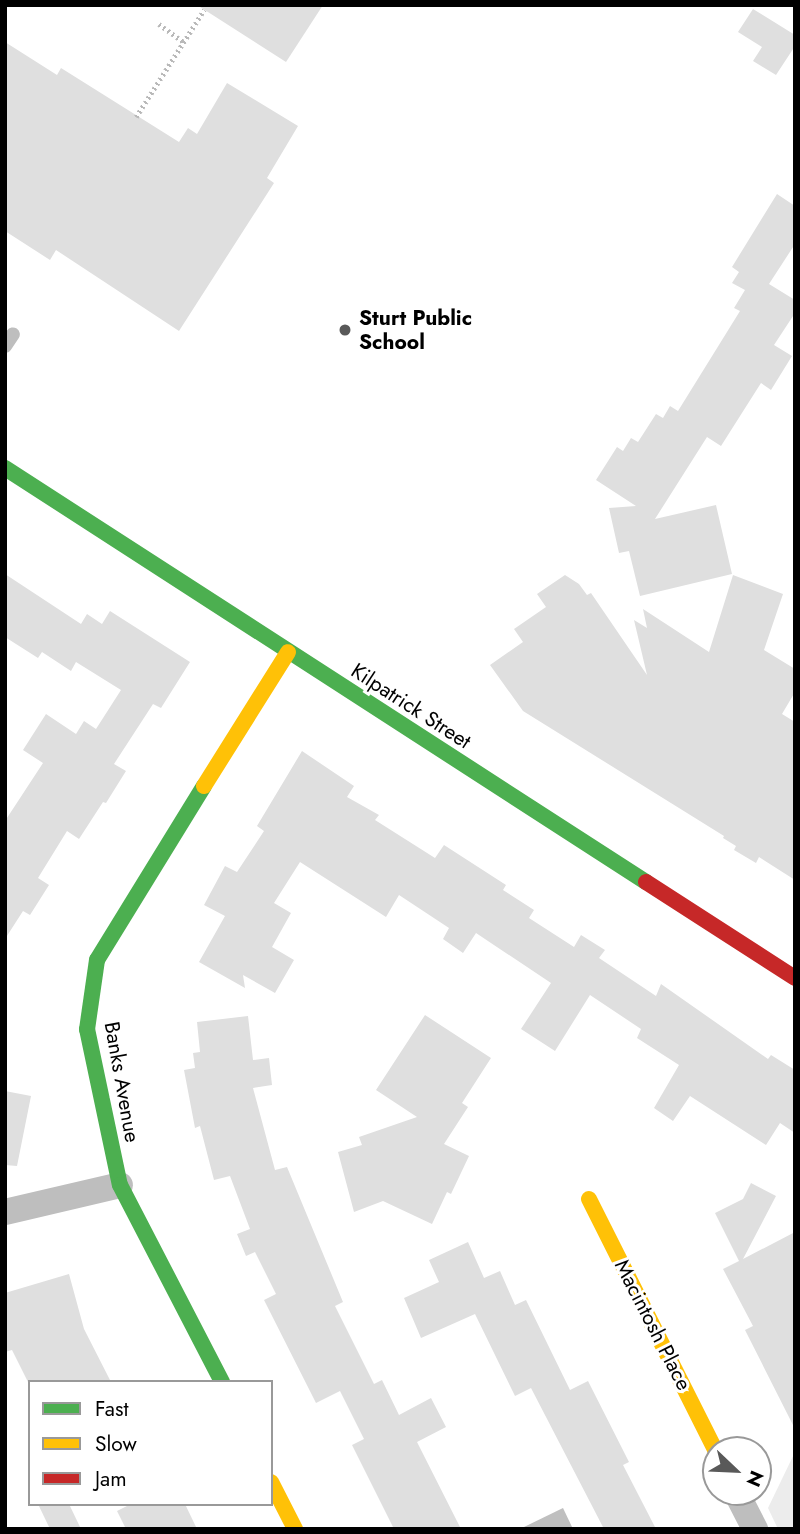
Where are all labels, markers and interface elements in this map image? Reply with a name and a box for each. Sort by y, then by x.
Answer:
place label: Sturt Public School [359,305,472,355]
marker: Sturt Public School [337,322,353,338]
street label: Kilpatrick Street [346,658,476,754]
street label: Banks Avenue [99,1020,145,1144]
street label: Macintosh Place [609,1255,697,1395]
legend [28,1380,273,1506]
text: Fast [95,1394,128,1424]
text: Slow [95,1429,137,1459]
north arrow [702,1436,772,1506]
text: Jam [95,1464,127,1494]
text: N [740,1466,770,1491]

